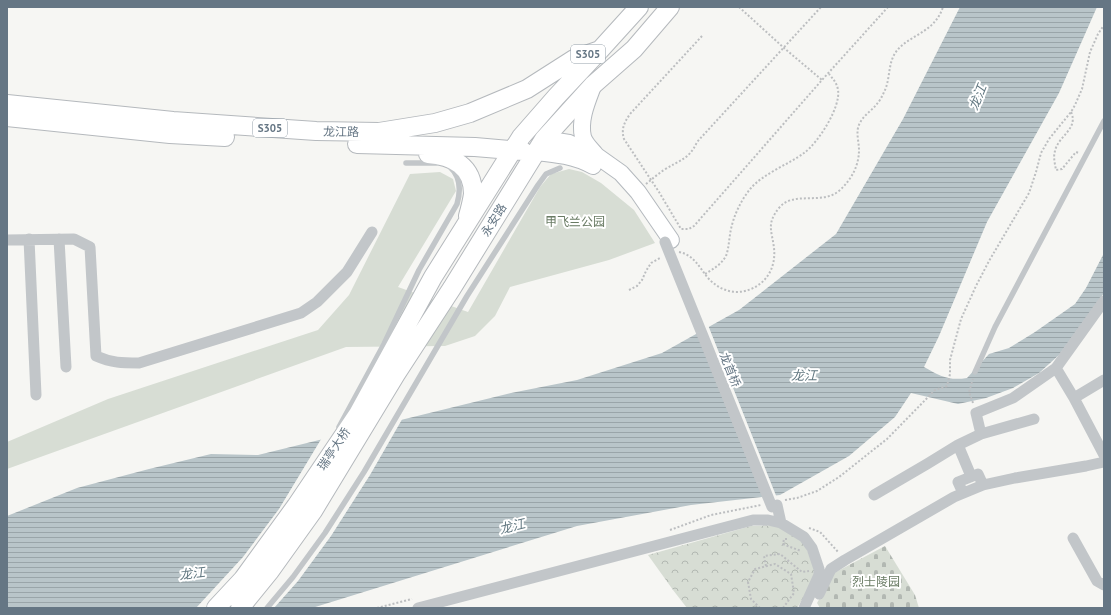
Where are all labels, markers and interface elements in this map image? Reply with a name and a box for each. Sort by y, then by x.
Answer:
road number: S305 [571,45,605,63]
water label: 龙江 [965,80,991,112]
road number: S305 [253,119,287,137]
street label: 龙江路 [323,124,359,139]
street label: 永安路 [478,200,509,239]
park label: 甲飞兰公园 [545,214,605,229]
street label: 龙首桥 [717,350,744,389]
water label: 龙江 [791,367,819,384]
street label: 瑞亭大桥 [314,425,353,473]
water label: 龙江 [497,515,529,538]
water label: 龙江 [178,563,208,584]
park label: 烈士陵园 [852,574,900,589]

